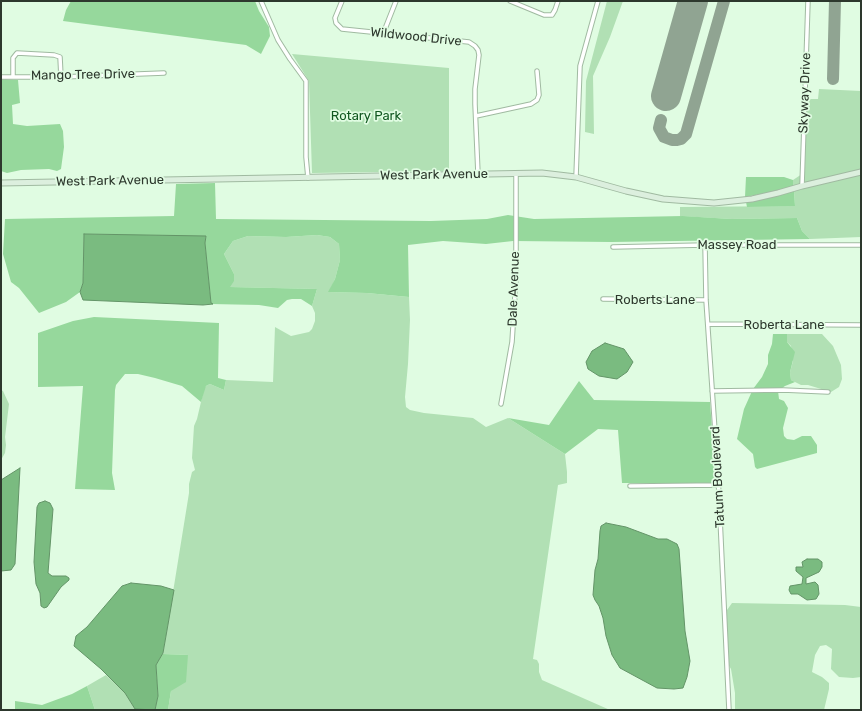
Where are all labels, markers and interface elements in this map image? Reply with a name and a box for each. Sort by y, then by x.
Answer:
street label: Wildwood Drive [370,24,462,50]
street label: Skyway Drive [796,52,814,134]
street label: Mango Tree Drive [31,66,135,84]
park label: Rotary Park [331,108,401,124]
street label: West Park Avenue [380,166,488,184]
street label: West Park Avenue [56,172,164,190]
street label: Massey Road [698,237,776,253]
street label: Dale Avenue [505,251,523,327]
street label: Roberts Lane [615,292,695,308]
street label: Roberta Lane [744,317,824,333]
street label: Tatum Boulevard [708,426,728,528]

